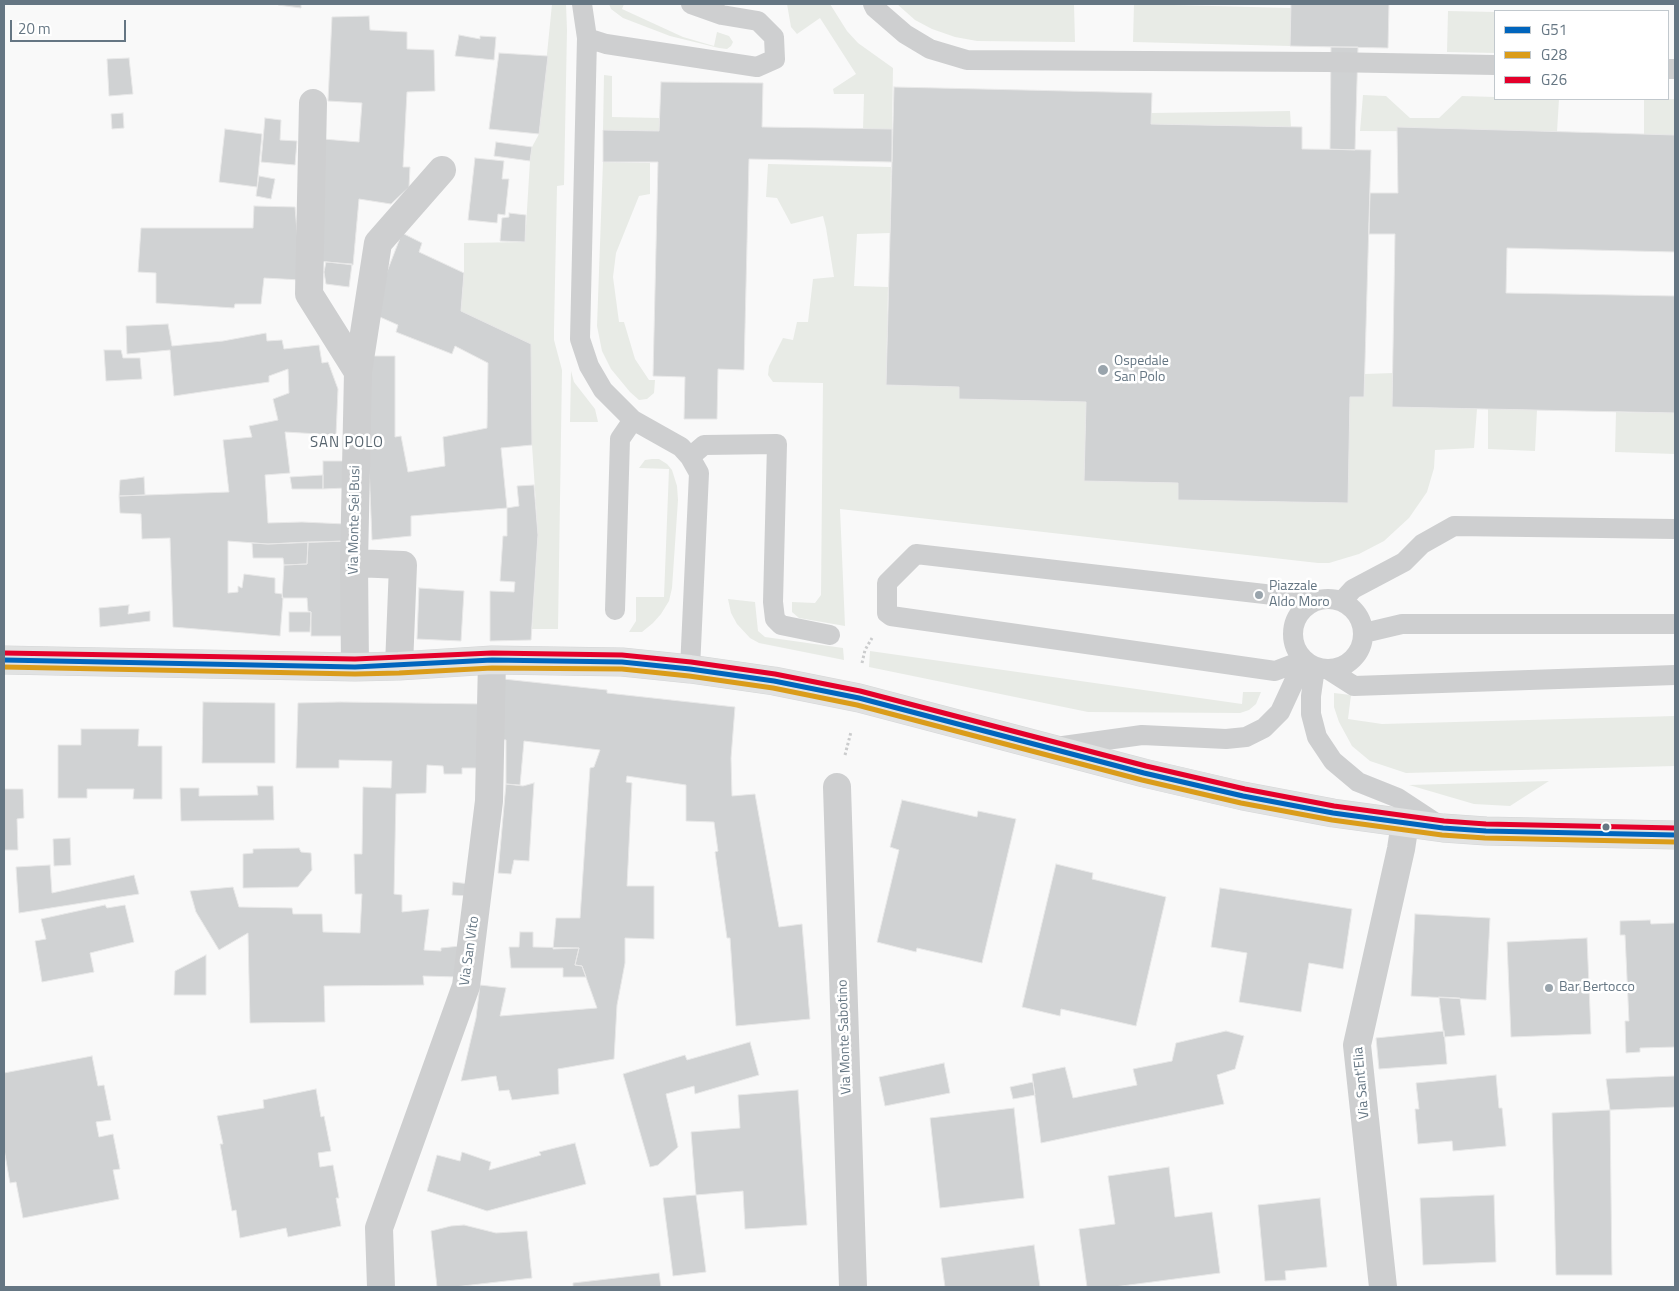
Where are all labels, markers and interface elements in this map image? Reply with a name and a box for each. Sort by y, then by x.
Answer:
scale bar [12,10,129,42]
legend [1494,10,1669,100]
text: 20 m [18,17,51,40]
text: G51 [1541,18,1567,41]
text: G28 [1541,43,1567,66]
text: G26 [1541,68,1567,91]
place label: Ospedale San Polo [1114,354,1169,387]
marker: Ospedale San Polo [1096,363,1110,377]
district label: SAN POLO [309,434,385,452]
street label: Via Monte Sei Busi [346,465,364,575]
place label: Piazzale Aldo Moro [1269,579,1330,612]
marker: Piazzale Aldo Moro [1253,589,1265,601]
unlabelled marker [1601,822,1611,832]
street label: Via San Vito [457,915,483,987]
street label: Via Monte Sabotino [835,979,855,1095]
place label: Bar Bertocco [1559,980,1635,996]
marker: Bar Bertocco [1543,982,1555,994]
street label: Via Sant'Elia [1350,1046,1374,1120]

